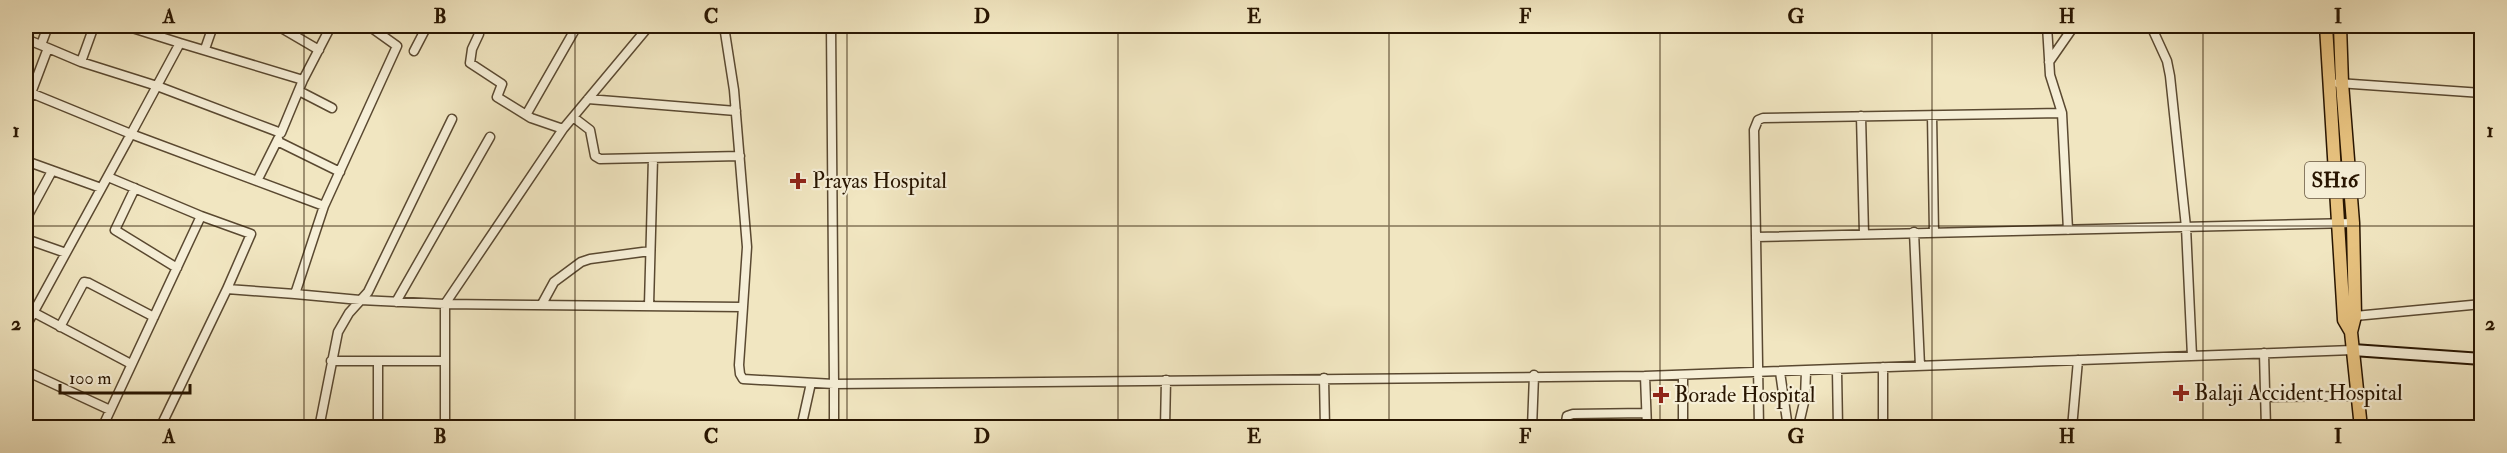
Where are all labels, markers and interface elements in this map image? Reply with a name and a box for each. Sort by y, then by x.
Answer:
text: A [162,4,176,29]
text: B [433,4,447,29]
text: C [704,4,718,29]
text: D [974,4,990,29]
text: E [1247,4,1262,29]
text: F [1519,4,1532,29]
text: G [1788,4,1805,29]
text: H [2059,4,2075,29]
text: I [2334,4,2342,29]
text: 1 [12,118,20,143]
text: 1 [2486,118,2494,143]
road number: SH16 [2305,162,2365,198]
place label: Prayas Hospital [812,167,947,196]
marker: Prayas Hospital [789,172,807,190]
text: 2 [11,311,21,336]
text: 2 [2485,311,2495,336]
scale bar [60,357,190,395]
text: 100 m [69,367,112,390]
place label: Balaji Accident Hospital [2194,379,2403,408]
place label: Borade Hospital [1674,381,1816,410]
marker: Balaji Accident Hospital [2172,384,2190,402]
marker: Borade Hospital [1652,386,1670,404]
text: A [162,424,176,449]
text: B [433,424,447,449]
text: C [704,424,718,449]
text: D [974,424,990,449]
text: E [1247,424,1262,449]
text: F [1519,424,1532,449]
text: G [1788,424,1805,449]
text: H [2059,424,2075,449]
text: I [2334,424,2342,449]

